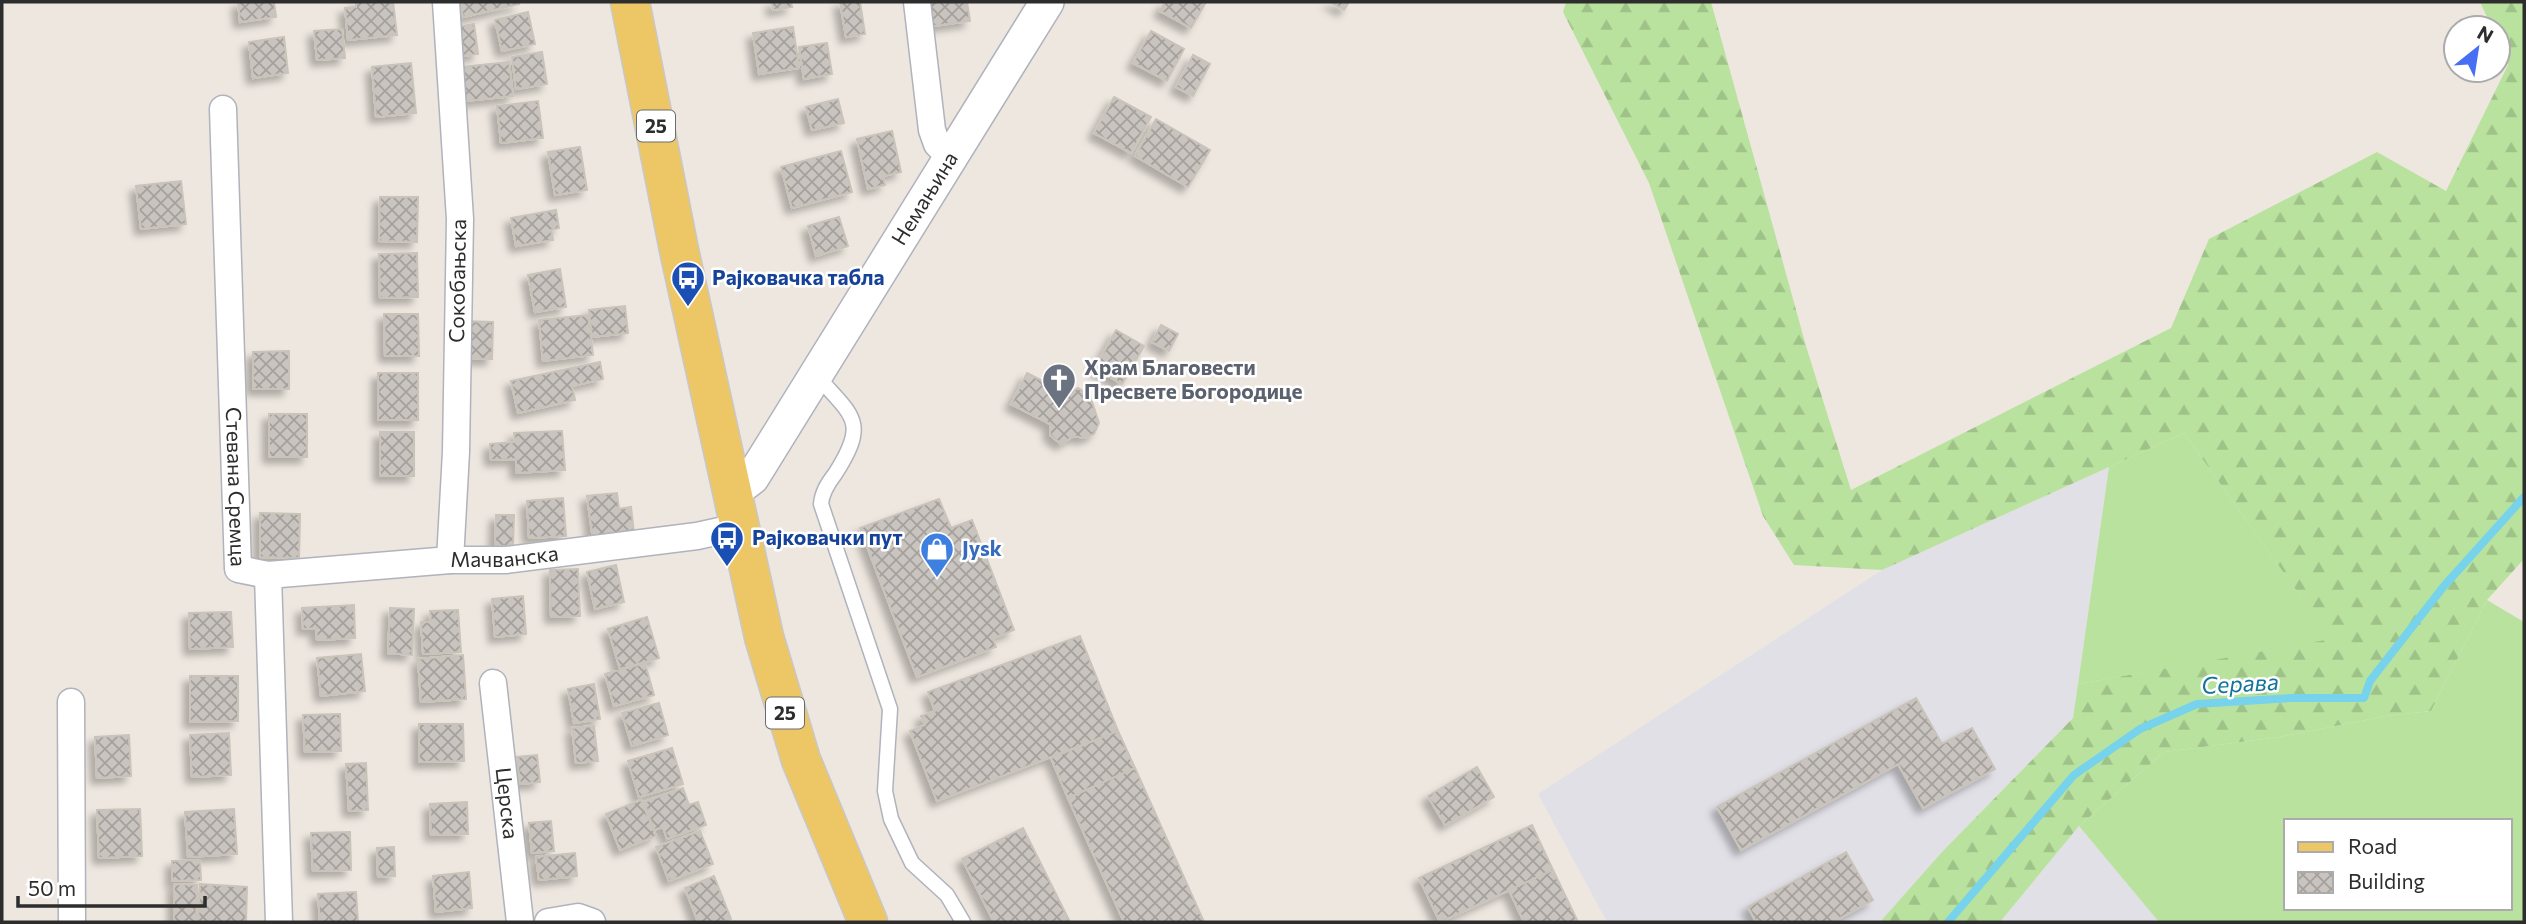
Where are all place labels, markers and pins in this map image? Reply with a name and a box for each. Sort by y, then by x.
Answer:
bus stop icon: Рајковачка табла [669,259,707,308]
place label: Рајковачка табла [712,264,884,289]
place label: Храм Благовести Пресвете Богородице [1084,354,1303,403]
church icon: Храм Благовести Пресвете Богородице [1040,361,1078,410]
bus stop icon: Рајковачки пут [708,519,746,568]
place label: Рајковачки пут [752,524,903,549]
shop icon: Jysk [918,530,956,579]
place label: Jysk [962,535,1002,560]

